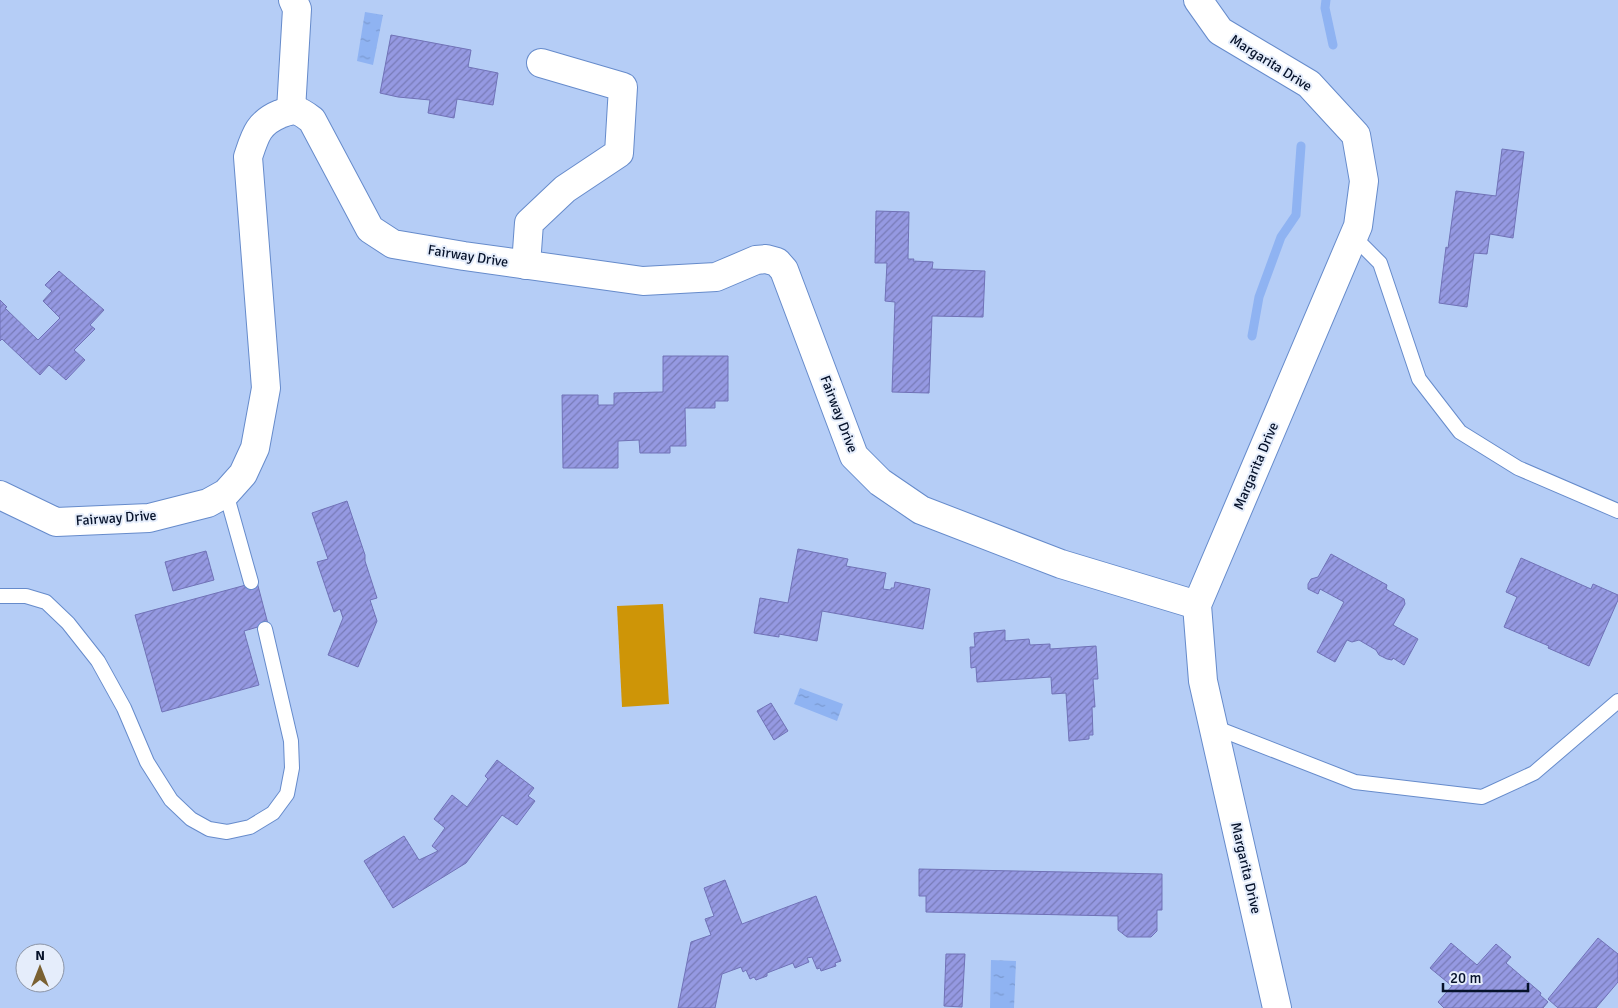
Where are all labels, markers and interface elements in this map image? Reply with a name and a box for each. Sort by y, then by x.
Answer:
street label: Margarita Drive [1227,31,1315,95]
street label: Fairway Drive [427,241,509,271]
street label: Fairway Drive [817,373,861,455]
street label: Margarita Drive [1230,420,1282,512]
street label: Fairway Drive [75,507,157,529]
street label: Margarita Drive [1227,821,1265,915]
north arrow [15,943,65,993]
text: N [35,947,45,964]
scale bar [1443,960,1528,992]
text: 20 m [1450,969,1481,987]

